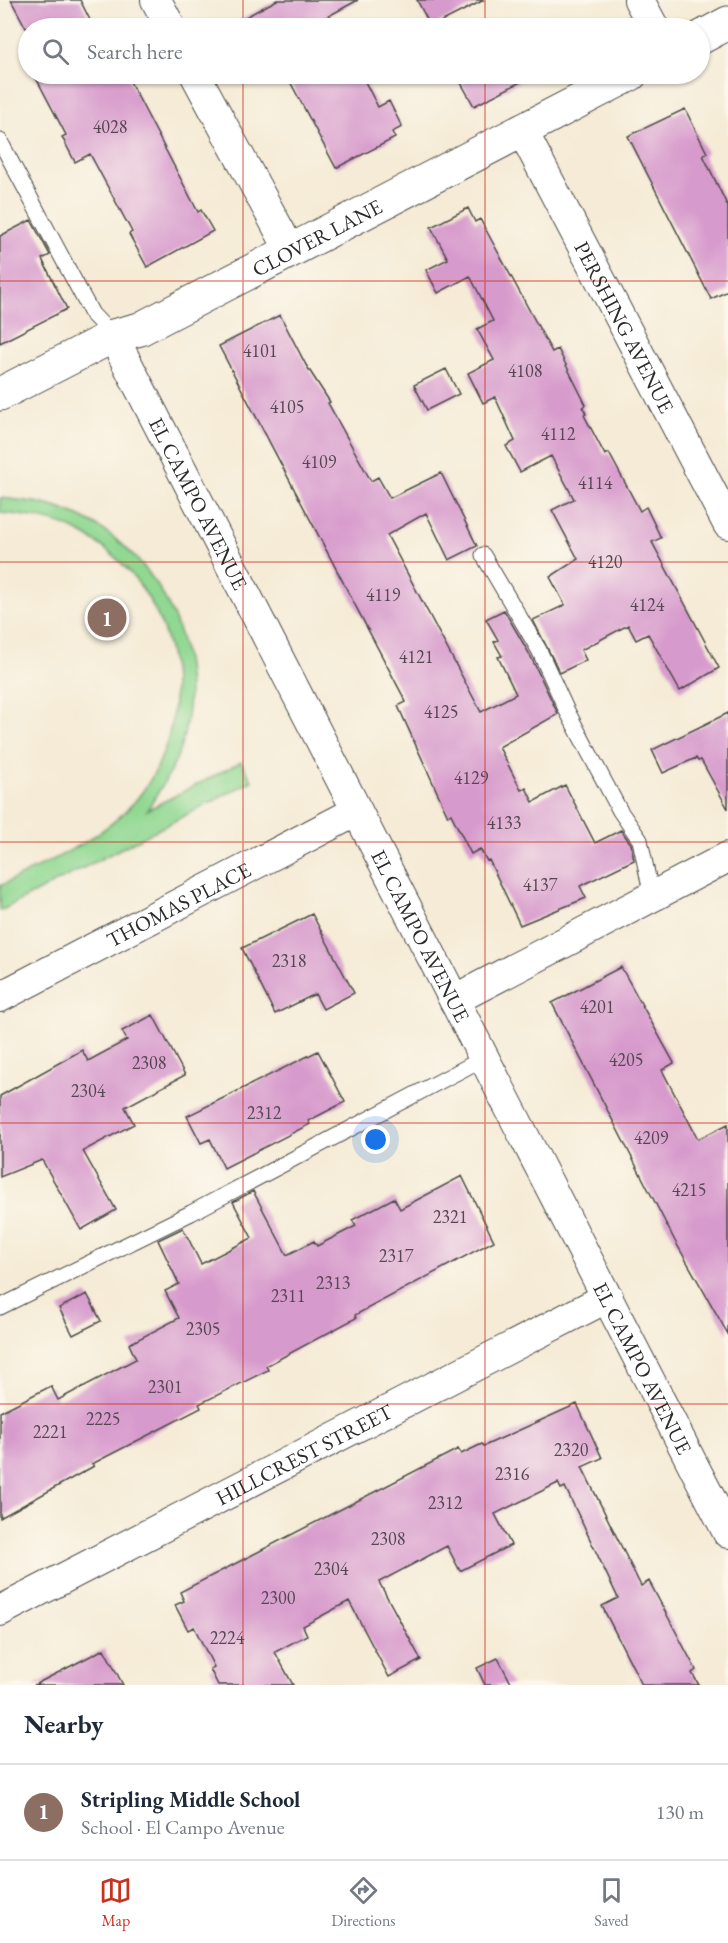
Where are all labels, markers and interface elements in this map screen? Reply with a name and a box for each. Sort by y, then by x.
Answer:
search box [18,18,710,84]
icon: search [39,35,72,68]
text: Search here [87,37,182,66]
house number: 4028 [93,115,127,138]
street label: CLOVER LANE [247,192,386,282]
street label: PERSHING AVENUE [569,236,681,417]
house number: 4101 [243,339,277,362]
house number: 4108 [508,359,542,382]
house number: 4105 [270,395,304,418]
street label: EL CAMPO AVENUE [143,412,254,594]
house number: 4112 [541,422,576,445]
house number: 4109 [302,450,337,473]
house number: 4114 [578,471,613,494]
house number: 4120 [588,550,623,573]
house number: 4119 [366,583,401,606]
house number: 4124 [630,593,665,616]
pin: 1 [88,596,126,640]
house number: 4121 [399,645,433,668]
house number: 4125 [424,700,458,723]
house number: 4129 [454,766,489,789]
house number: 4133 [487,811,521,834]
street label: EL CAMPO AVENUE [366,845,477,1026]
street label: THOMAS PLACE [101,855,255,953]
house number: 4137 [523,873,558,896]
house number: 2318 [272,949,306,972]
house number: 4201 [580,995,614,1018]
house number: 4205 [609,1048,643,1071]
house number: 2308 [132,1051,166,1074]
house number: 2304 [71,1079,106,1102]
house number: 2312 [247,1101,282,1124]
your location [361,1125,390,1154]
house number: 4209 [634,1126,669,1149]
house number: 4215 [672,1178,706,1201]
house number: 2321 [433,1205,467,1228]
house number: 2317 [379,1244,414,1267]
house number: 2313 [316,1271,350,1294]
street label: EL CAMPO AVENUE [588,1277,699,1459]
house number: 2311 [271,1284,305,1307]
house number: 2305 [186,1317,220,1340]
house number: 2301 [148,1375,182,1398]
street label: HILLCREST STREET [211,1397,398,1511]
house number: 2225 [86,1407,120,1430]
house number: 2221 [33,1420,67,1443]
house number: 2320 [554,1438,589,1461]
house number: 2316 [495,1462,530,1485]
house number: 2312 [428,1491,463,1514]
house number: 2308 [371,1527,405,1550]
house number: 2304 [314,1557,349,1580]
house number: 2300 [261,1586,296,1609]
house number: 2224 [210,1626,245,1649]
text: Nearby [24,1707,104,1741]
text: Stripling Middle School [81,1785,300,1814]
text: 1 [38,1799,49,1825]
text: 130 m [656,1799,704,1825]
text: School · El Campo Avenue [81,1814,285,1840]
tab: Map [99,1874,132,1931]
tab: Directions [331,1874,396,1931]
tab: Saved [594,1874,629,1931]

